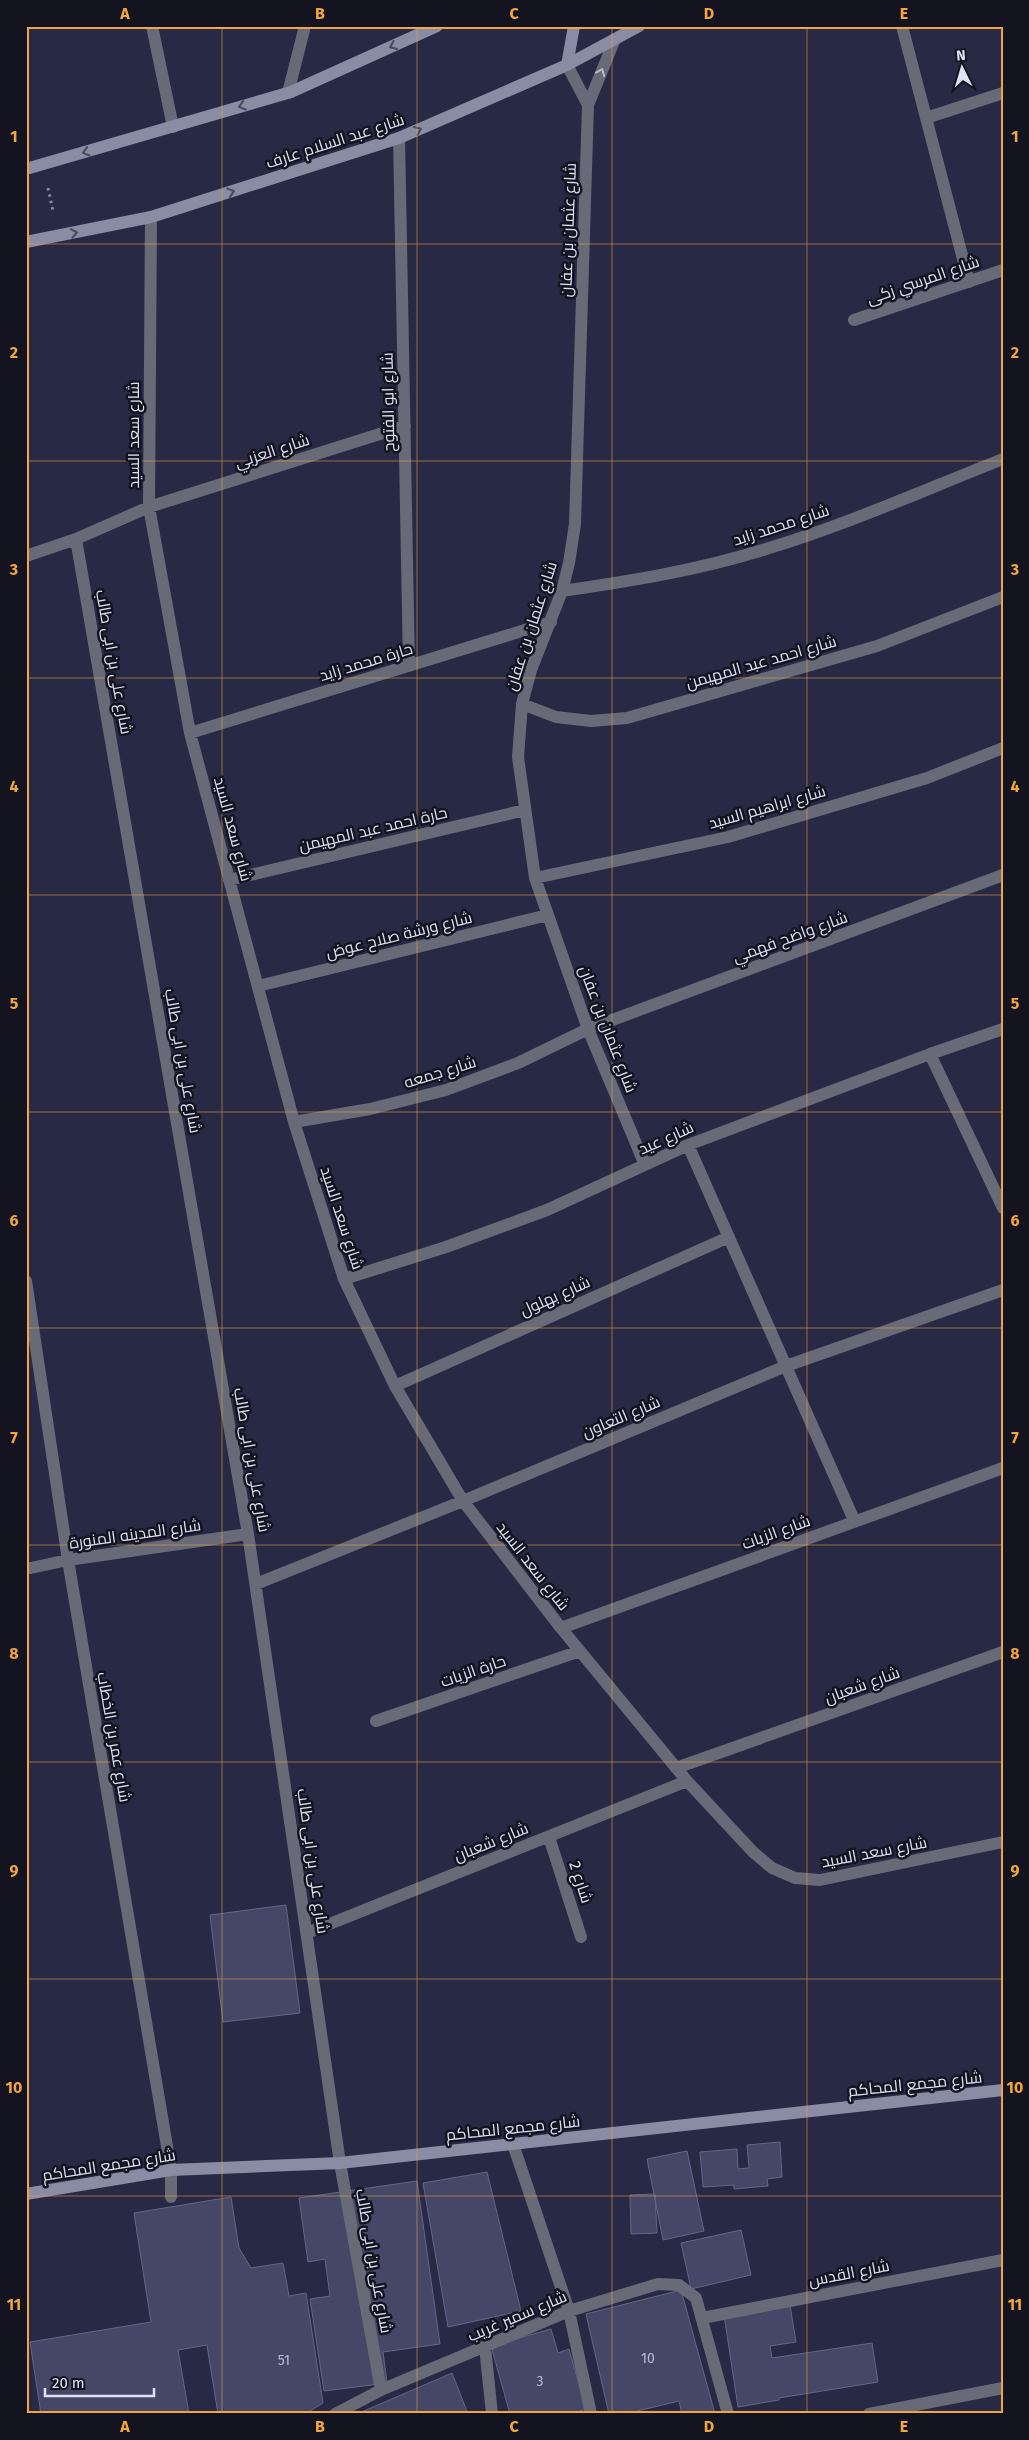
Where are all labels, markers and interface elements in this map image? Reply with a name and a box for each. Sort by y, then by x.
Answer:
text: A [119,4,130,23]
text: B [315,4,325,23]
text: C [509,4,519,23]
text: D [704,4,714,23]
text: E [900,4,908,23]
one-way arrow [389,40,398,51]
north arrow [936,42,986,92]
text: N [956,47,966,64]
one-way arrow [595,68,606,77]
one-way arrow [239,101,247,111]
street label: شارع عبد السلام عارف [263,110,407,174]
one-way arrow [413,125,422,136]
text: 1 [10,127,18,146]
text: 1 [1011,127,1019,146]
one-way arrow [82,146,91,157]
street label: شارع عثمان بن عفان [556,162,582,298]
one-way arrow [226,188,235,198]
one-way arrow [70,228,78,238]
street label: شارع المرسي زكى [864,252,983,311]
text: 2 [10,343,18,362]
text: 2 [1011,343,1019,362]
street label: شارع ابو الفتوح [378,352,400,452]
street label: شارع سعد السيد [124,381,145,489]
street label: شارع العزبي [232,430,313,476]
street label: شارع محمد زايد [730,500,832,551]
street label: شارع عثمان بن عفان [501,559,563,694]
text: 3 [9,560,18,579]
text: 3 [1010,560,1019,579]
street label: شارع على بن ابى طالب [90,588,136,736]
street label: شارع احمد عبد المهيمن [684,631,839,695]
street label: حارة محمد زايد [317,639,415,685]
street label: شارع سعد السيد [208,775,256,884]
text: 4 [9,777,19,796]
text: 4 [1010,777,1020,796]
street label: شارع ابراهيم السيد [706,781,828,835]
street label: حارة احمد عبد المهيمن [297,803,449,856]
street label: شارع واضح فهمي [730,907,851,970]
street label: شارع ورشة صلاح عوض [324,908,475,964]
street label: شارع عثمان بن عفان [573,963,641,1096]
street label: شارع على بن ابى طالب [159,987,205,1135]
text: 5 [10,994,19,1013]
text: 5 [1011,994,1020,1013]
street label: شارع جمعه [402,1052,479,1094]
street label: شارع عيد [636,1118,697,1160]
street label: شارع سعد السيد [315,1164,368,1273]
text: 6 [9,1211,19,1230]
text: 6 [1010,1211,1020,1230]
street label: شارع بهلول [517,1272,594,1322]
street label: شارع على بن ابى طالب [228,1386,274,1534]
street label: شارع التعاون [579,1392,664,1444]
text: 7 [10,1428,18,1447]
text: 7 [1011,1428,1019,1447]
street label: شارع الزيات [739,1511,814,1555]
street label: شارع المدينه المنورة [68,1515,202,1555]
street label: شارع سعد السيد [491,1518,573,1615]
text: 8 [9,1644,19,1663]
text: 8 [1010,1644,1020,1663]
street label: حارة الزيات [438,1651,508,1691]
street label: شارع شعبان [822,1663,903,1709]
street label: شارع عمر بن الخطاب [91,1670,135,1804]
street label: شارع على بن ابى طالب [291,1787,333,1935]
street label: شارع شعبان [451,1818,532,1867]
street label: شارع سعد السيد [820,1832,929,1874]
street label: شارع 2 [563,1859,597,1906]
text: 9 [10,1861,19,1880]
text: 9 [1011,1861,1020,1880]
street label: شارع مجمع المحاكم [847,2068,983,2102]
text: 10 [6,2078,22,2097]
text: 10 [1007,2078,1023,2097]
street label: شارع مجمع المحاكم [445,2112,581,2146]
street label: شارع مجمع المحاكم [41,2145,177,2187]
street label: شارع على بن ابى طالب [350,2187,396,2335]
street label: شارع القدس [807,2256,891,2292]
street label: شارع سمير غريب [465,2287,570,2347]
text: 11 [7,2295,21,2314]
text: 11 [1008,2295,1022,2314]
house number: 10 [641,2350,655,2367]
house number: 51 [278,2352,290,2369]
scale bar [45,2365,154,2397]
house number: 3 [537,2373,544,2390]
text: 20 m [52,2374,85,2392]
text: A [119,2417,130,2436]
text: B [315,2417,325,2436]
text: C [509,2417,519,2436]
text: D [704,2417,714,2436]
text: E [900,2417,908,2436]

